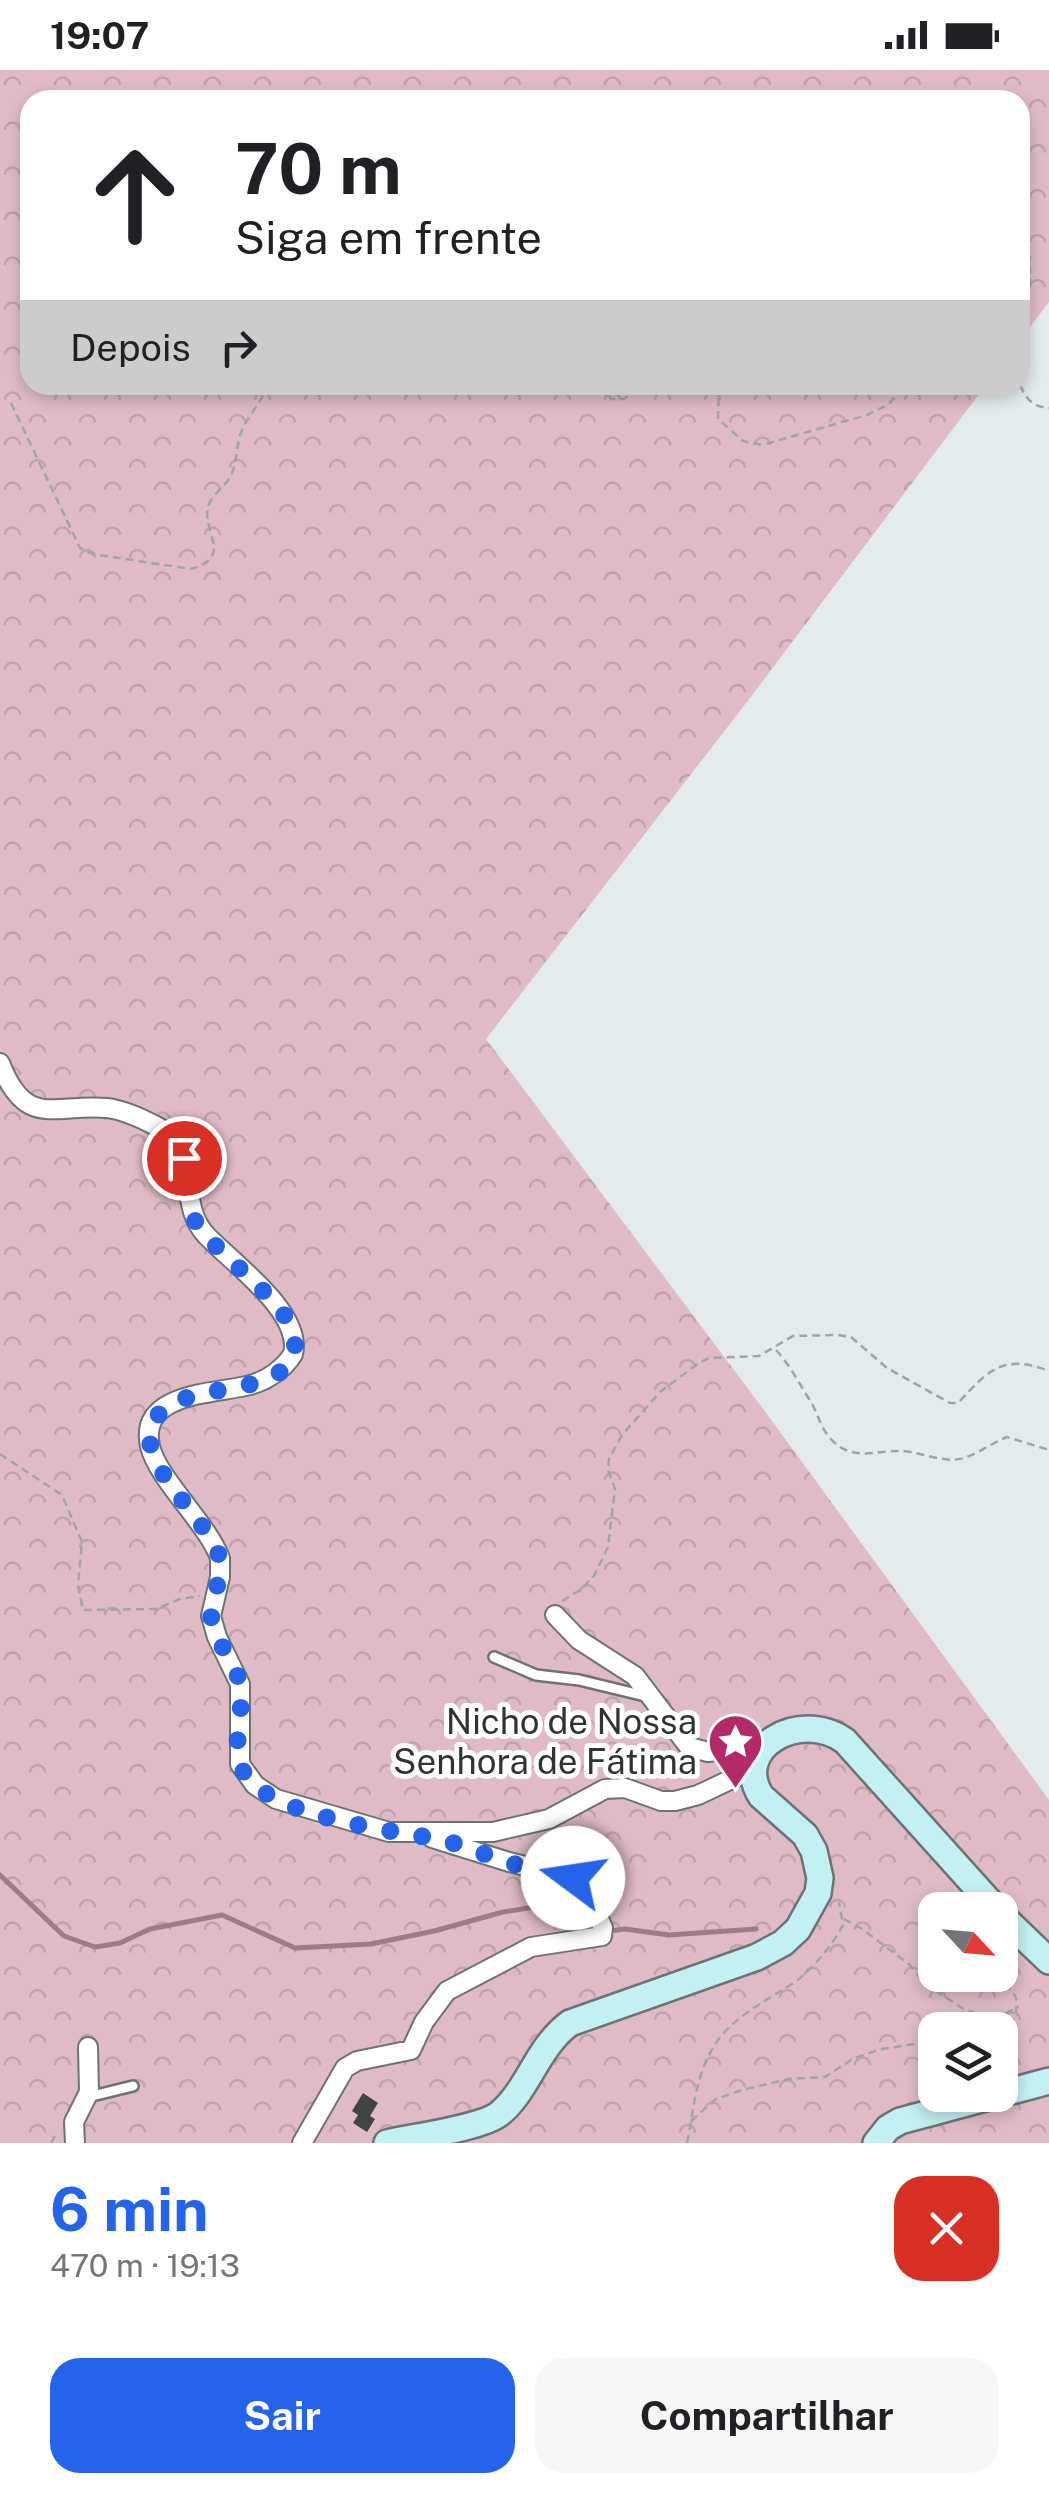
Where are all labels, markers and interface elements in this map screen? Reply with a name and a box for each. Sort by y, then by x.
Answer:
text: 19:07 [50,13,149,58]
text: 70 m [235,127,402,210]
icon: ahead [70,130,200,260]
text: Siga em frente [235,211,542,264]
icon: right [211,320,266,375]
text: Depois [70,325,191,370]
pin [142,1116,227,1201]
icon: arrive [157,1131,212,1186]
place label: Nicho de Nossa Senhora de Fátima [393,1701,697,1782]
place icon: Nicho de Nossa Senhora de Fátima [706,1712,766,1791]
position arrow [521,1826,625,1930]
north arrow [918,1892,1018,1992]
map controls [918,1892,1018,2112]
button: layers [918,2012,1018,2112]
text: 6 min [50,2174,209,2245]
button: close [894,2176,999,2281]
text: 470 m · 19:13 [50,2247,240,2284]
button: Sair [50,2358,515,2473]
button: Compartilhar [535,2358,999,2473]

